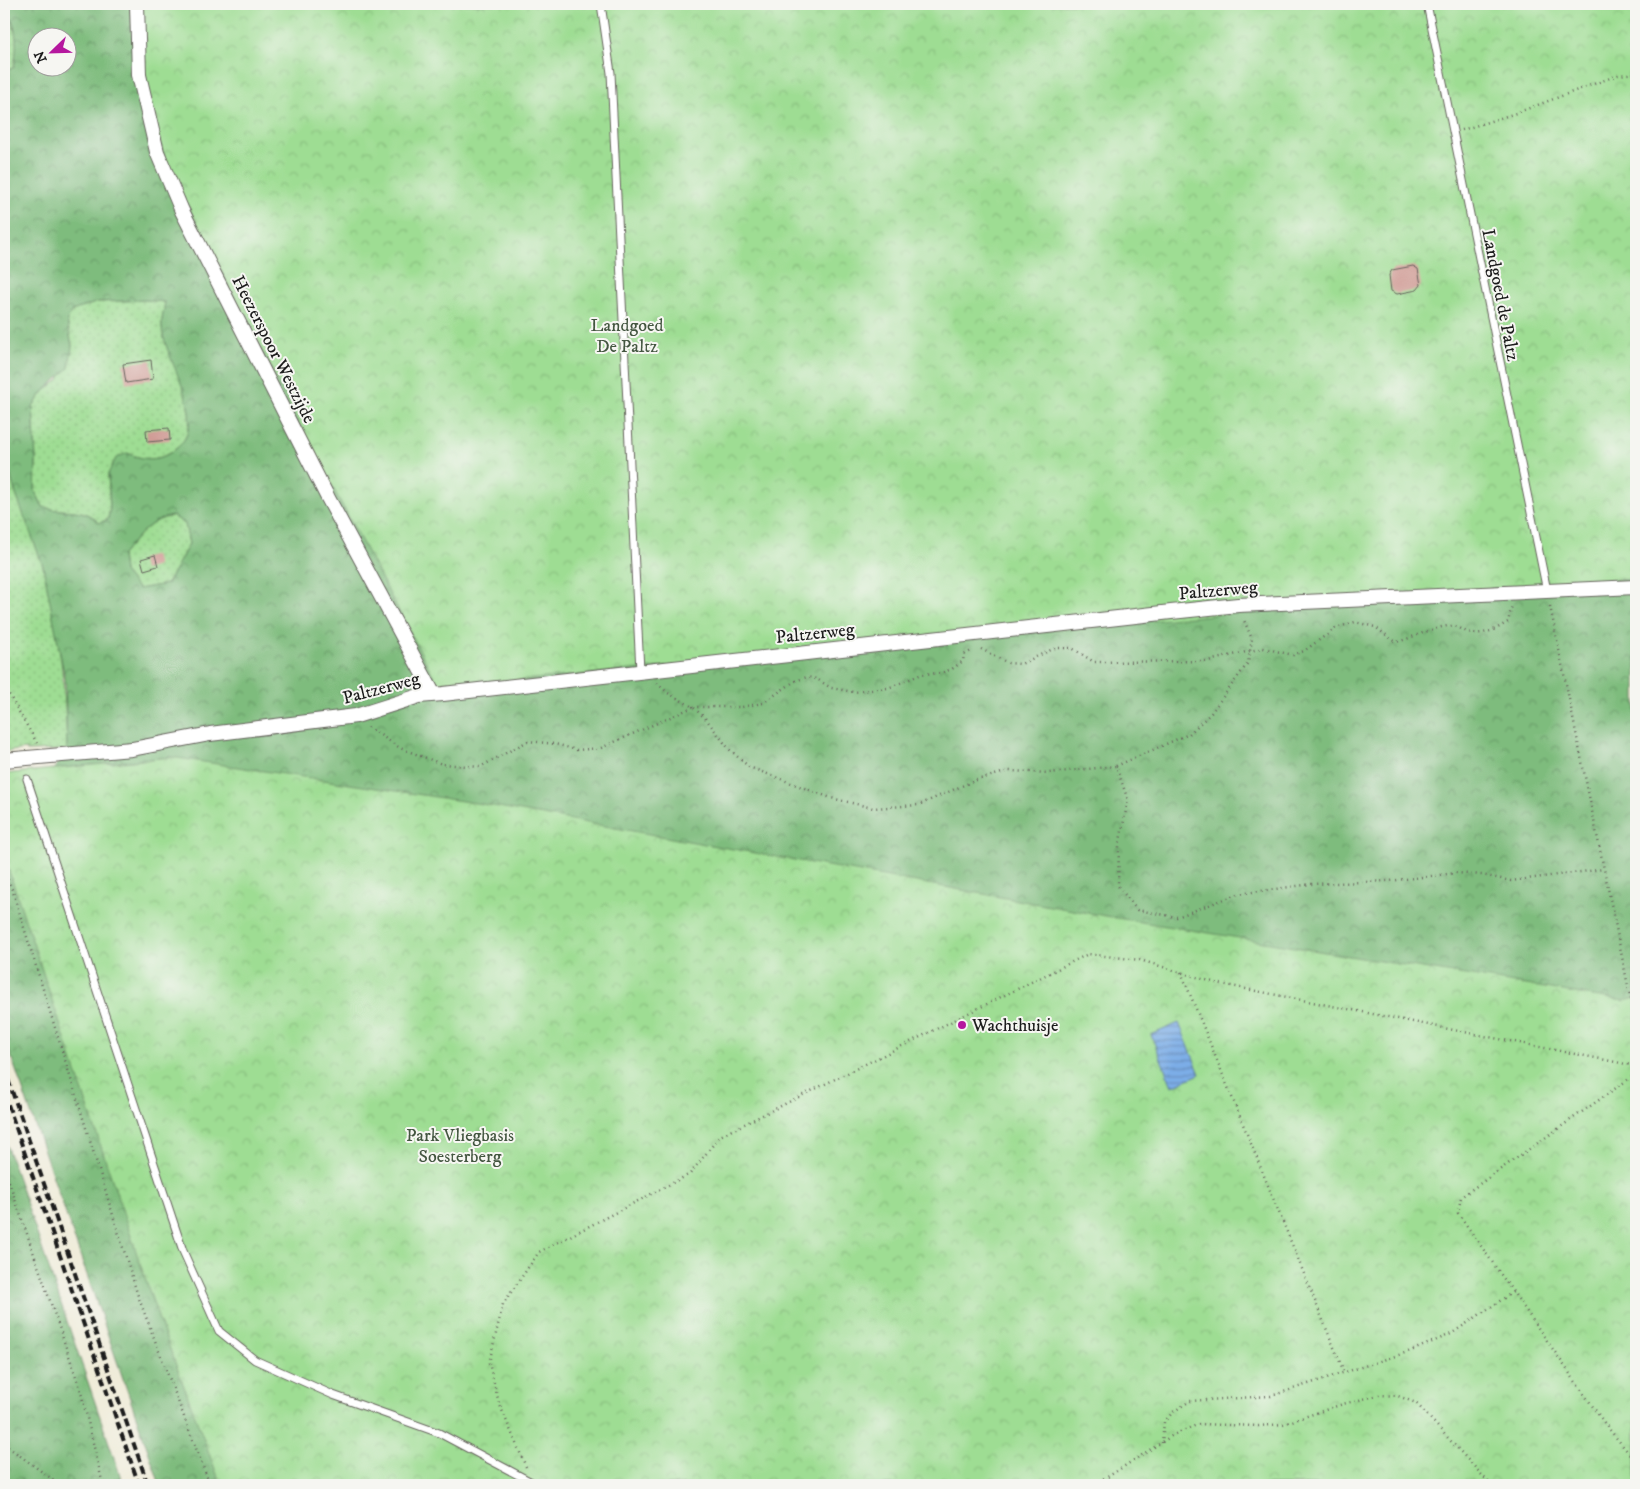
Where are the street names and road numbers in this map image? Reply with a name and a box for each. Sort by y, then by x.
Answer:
street label: Landgoed de Paltz [1476,227,1524,363]
street label: Heezerspoor Westzijde [226,272,320,427]
street label: Paltzerweg [1178,577,1259,605]
street label: Paltzerweg [775,619,856,649]
street label: Paltzerweg [340,668,423,710]

